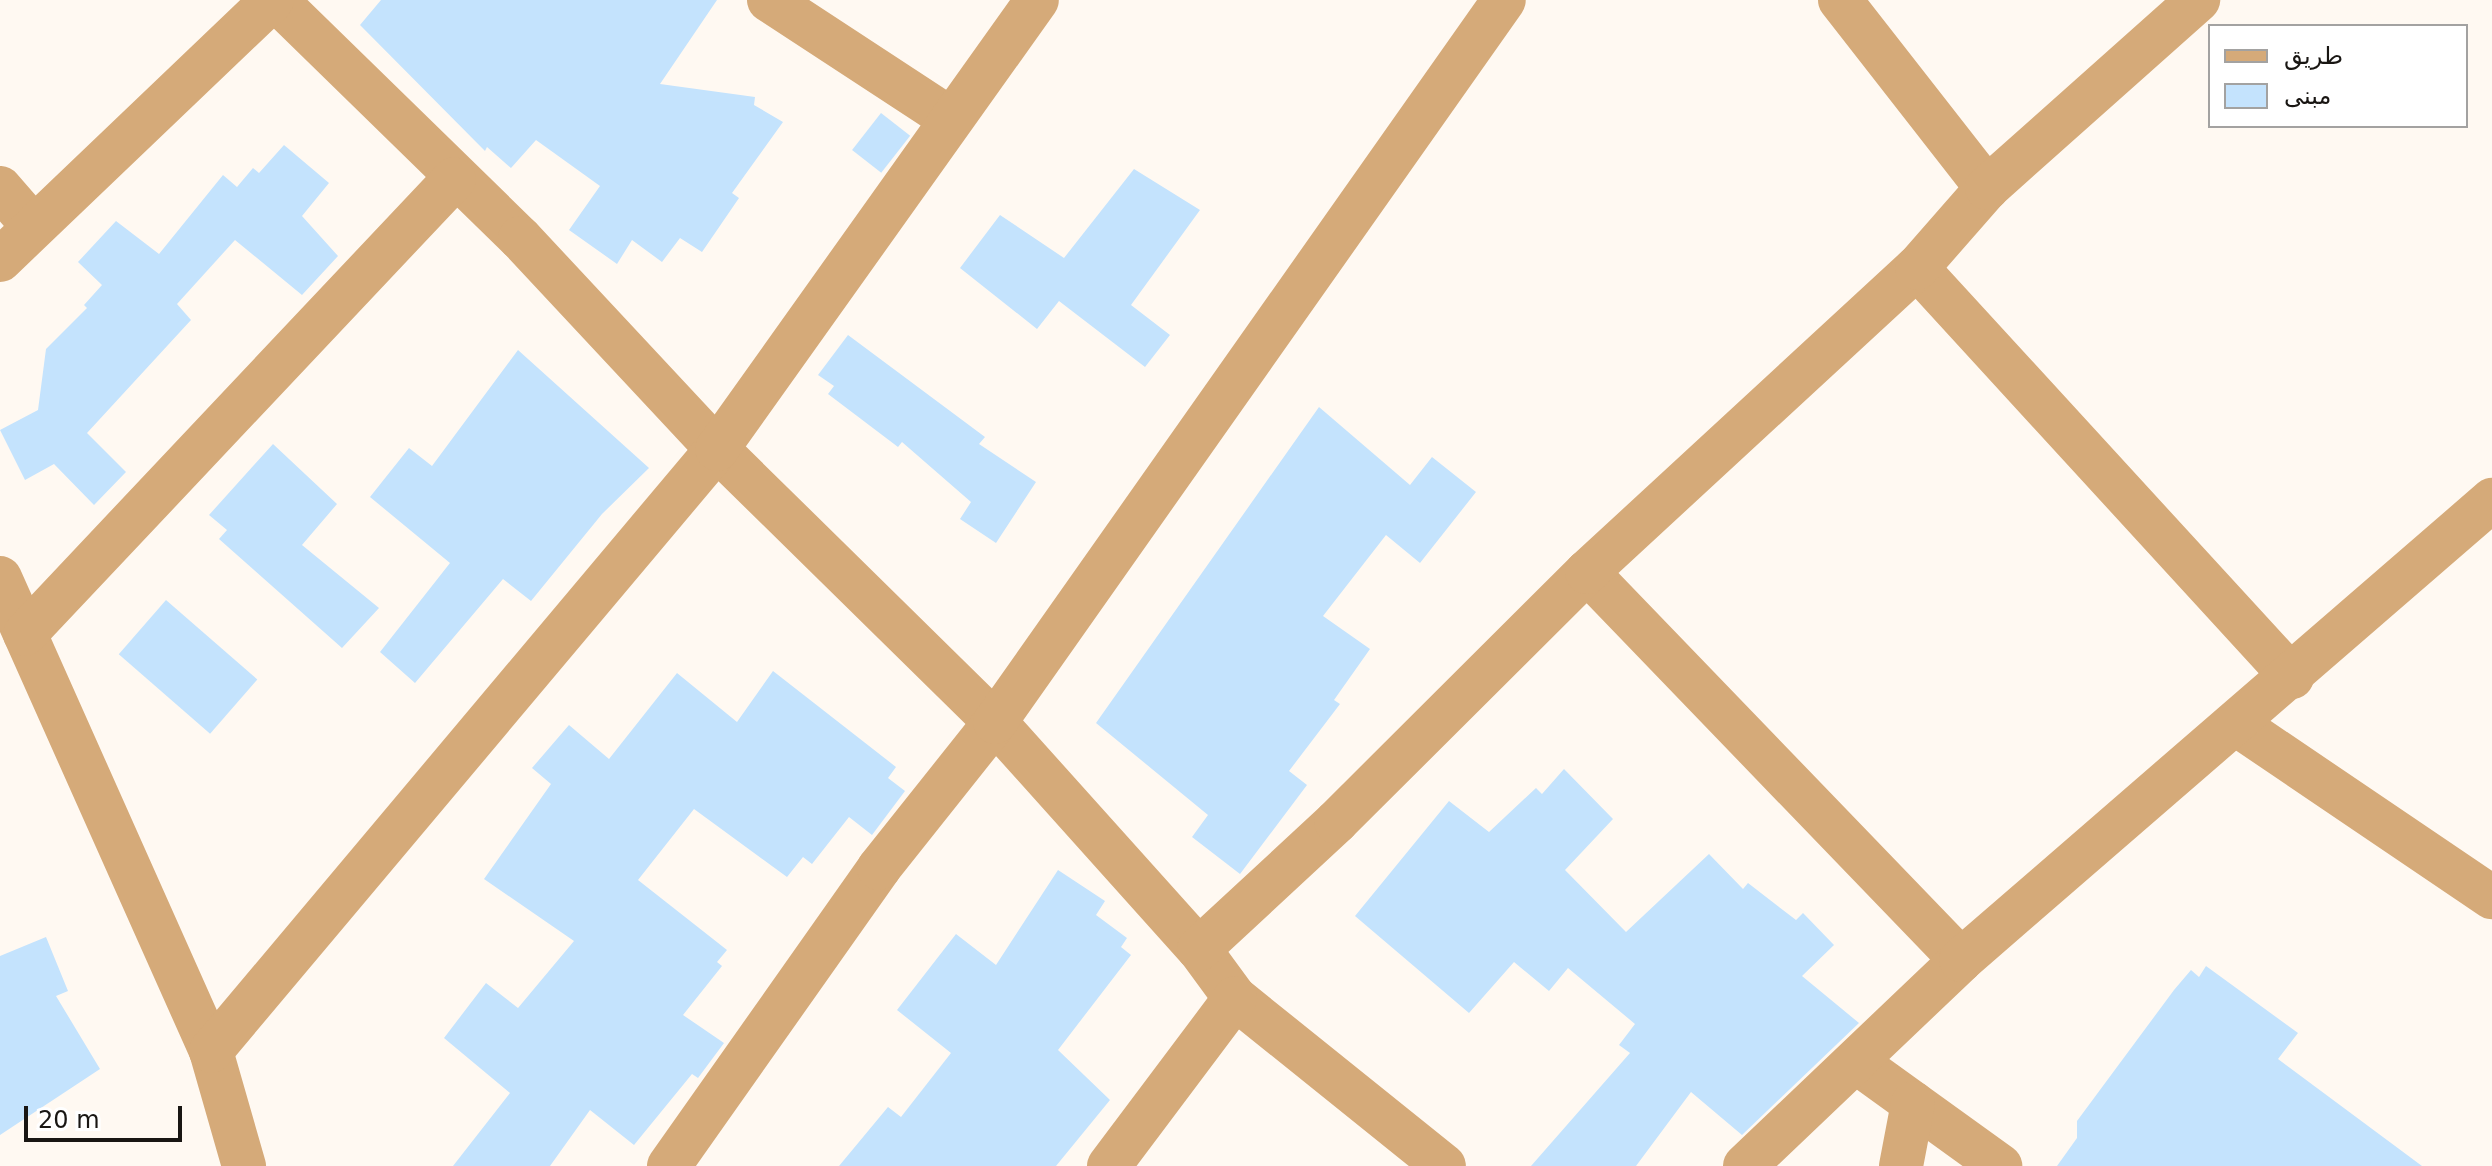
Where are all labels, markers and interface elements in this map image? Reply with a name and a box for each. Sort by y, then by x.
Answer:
legend [2208,24,2468,128]
text: طريق [2284,42,2343,70]
text: مبنى [2284,82,2331,110]
scale bar [28,1090,186,1140]
text: 20 m [38,1106,100,1134]

